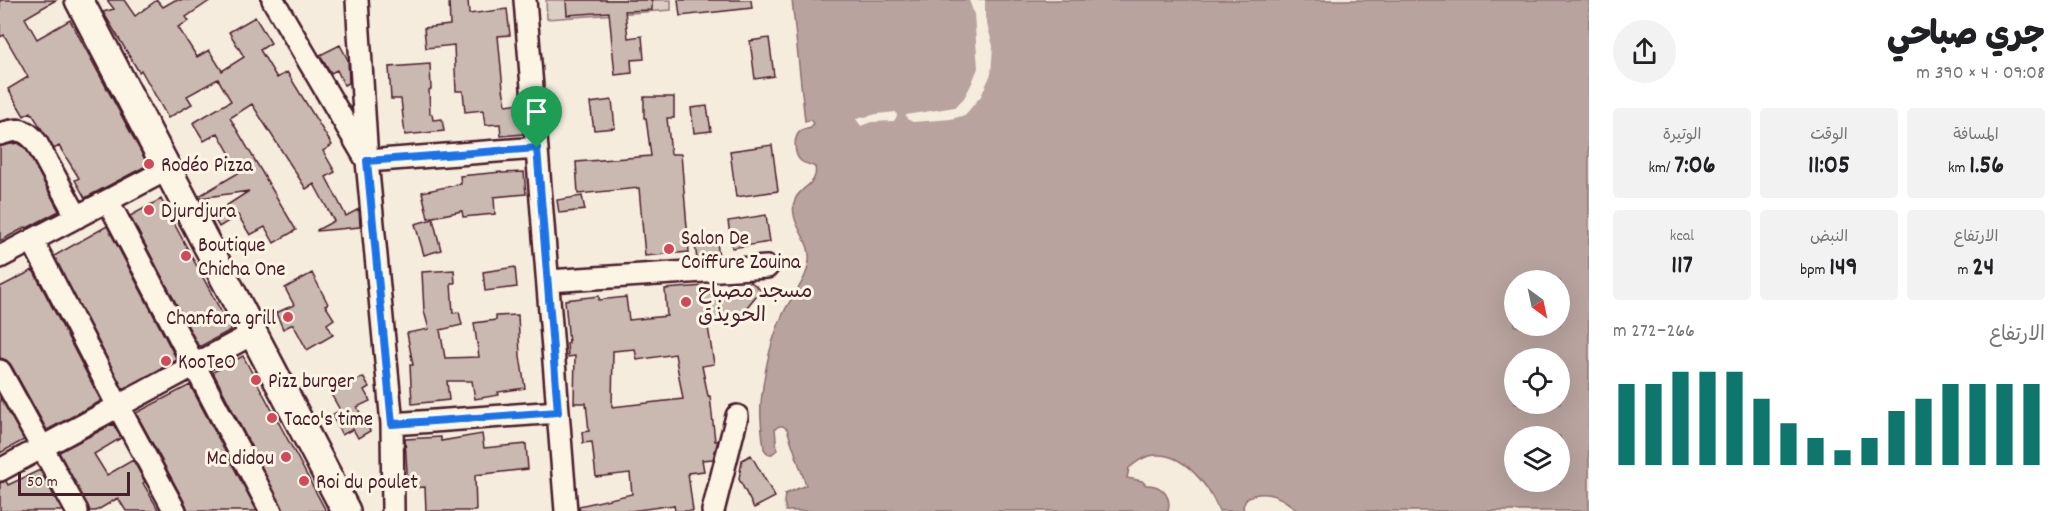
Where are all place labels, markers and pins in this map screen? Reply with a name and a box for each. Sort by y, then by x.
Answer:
pin [511,86,562,148]
place label: Rodéo Pizza [161,152,254,182]
marker: Rodéo Pizza [142,157,156,171]
place label: Djurdjura [161,198,237,228]
marker: Djurdjura [142,203,156,217]
place label: Salon De Coiffure Zouina [681,225,802,279]
place label: Boutique Chicha One [198,232,286,286]
marker: Salon De Coiffure Zouina [662,242,676,256]
marker: Boutique Chicha One [179,249,193,263]
place label: مسجد مصباح الحويذق [698,278,813,332]
marker: مسجد مصباح الحويذق [679,295,693,309]
place label: Chanfara grill [166,305,276,335]
marker: Chanfara grill [281,310,295,324]
place label: KooTeO [178,349,236,379]
marker: KooTeO [159,354,173,368]
place label: Pizz burger [268,368,355,398]
marker: Pizz burger [249,373,263,387]
place label: Taco's time [284,406,373,436]
marker: Taco's time [265,411,279,425]
place label: Mc didou [207,445,274,475]
marker: Mc didou [279,450,293,464]
place label: Roi du poulet [316,469,418,499]
marker: Roi du poulet [297,474,311,488]

